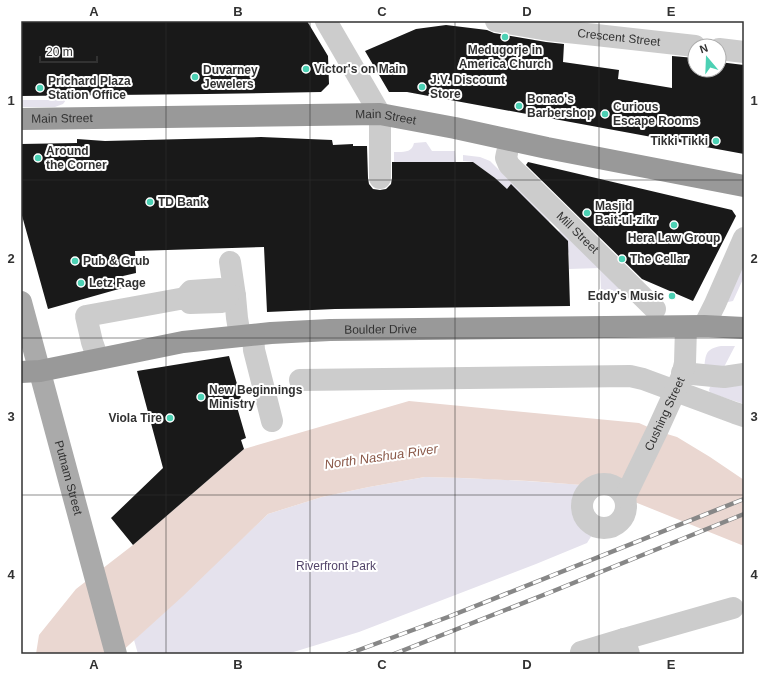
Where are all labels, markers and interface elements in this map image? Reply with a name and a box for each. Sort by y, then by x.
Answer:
text: A [89,4,99,19]
text: B [233,4,243,19]
text: C [377,4,387,19]
text: D [522,4,532,19]
text: E [667,4,676,19]
street label: Crescent Street [577,26,662,49]
marker: Medugorje in America Church [500,32,510,42]
scale bar [40,38,97,64]
north arrow [687,38,727,78]
text: N [698,42,710,56]
place label: Medugorje in America Church [459,43,551,71]
text: 20 m [46,45,73,59]
place label: Victor's on Main [314,62,406,76]
place label: Duvarney Jewelers [203,63,258,91]
marker: Victor's on Main [301,64,311,74]
marker: Duvarney Jewelers [190,72,200,82]
place label: J.V. Discount Store [430,73,505,101]
place label: Prichard Plaza Station Office [48,74,131,102]
marker: J.V. Discount Store [417,82,427,92]
marker: Prichard Plaza Station Office [35,83,45,93]
place label: Bonao's Barbershop [527,92,594,120]
text: 1 [7,93,15,108]
text: 1 [750,93,758,108]
place label: Curious Escape Rooms [613,100,699,128]
marker: Bonao's Barbershop [514,101,524,111]
street label: Main Street [355,107,418,128]
marker: Curious Escape Rooms [600,109,610,119]
street label: Main Street [31,111,93,126]
place label: Tikki Tikki [650,134,708,148]
marker: Tikki Tikki [711,136,721,146]
place label: Around the Corner [46,144,107,172]
marker: Around the Corner [33,153,43,163]
place label: TD Bank [158,195,207,209]
marker: TD Bank [145,197,155,207]
place label: Masjid Bait-ul-zikr [595,199,657,227]
marker: Masjid Bait-ul-zikr [582,208,592,218]
street label: Mill Street [554,209,602,257]
marker: Hera Law Group [669,220,679,230]
place label: Hera Law Group [628,231,720,245]
text: 2 [7,251,15,266]
text: 2 [750,251,758,266]
place label: The Cellar [630,252,688,266]
place label: Pub & Grub [83,254,150,268]
marker: The Cellar [617,254,627,264]
marker: Pub & Grub [70,256,80,266]
place label: Letz Rage [89,276,146,290]
marker: Letz Rage [76,278,86,288]
place label: Eddy's Music [588,289,664,303]
marker: Eddy's Music [667,291,677,301]
street label: Boulder Drive [344,322,417,337]
street label: Cushing Street [641,374,688,453]
place label: New Beginnings Ministry [209,383,303,411]
marker: New Beginnings Ministry [196,392,206,402]
text: 3 [7,409,15,424]
text: 3 [750,409,758,424]
place label: Viola Tire [108,411,162,425]
marker: Viola Tire [165,413,175,423]
street label: Putnam Street [52,439,85,517]
water label: North Nashua River [324,441,439,472]
park label: Riverfront Park [296,559,377,573]
text: 4 [7,567,15,582]
text: 4 [750,567,758,582]
text: A [89,657,99,672]
text: B [233,657,243,672]
text: C [377,657,387,672]
text: D [522,657,532,672]
text: E [667,657,676,672]

